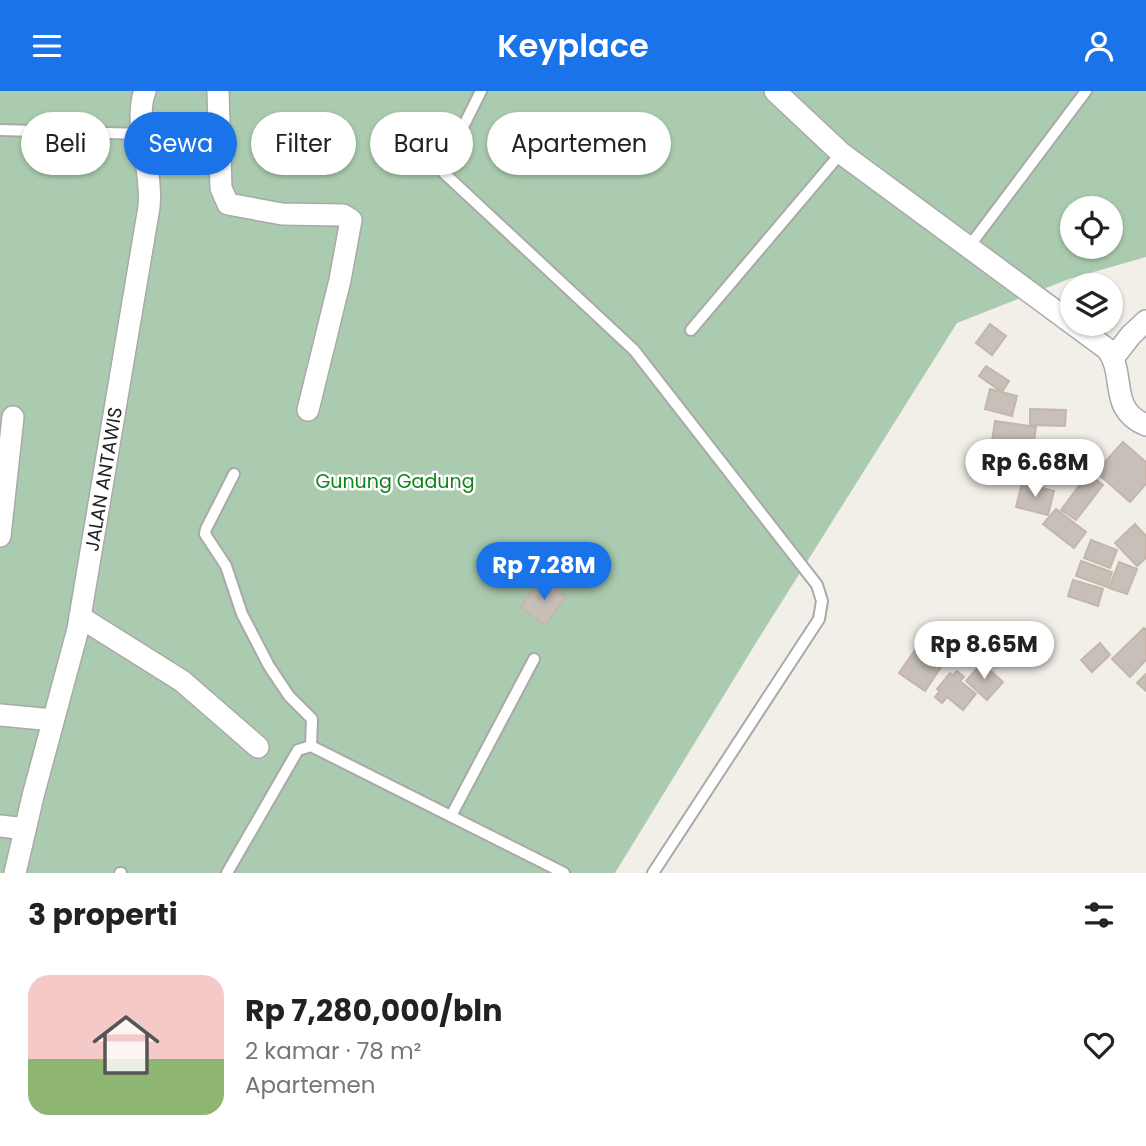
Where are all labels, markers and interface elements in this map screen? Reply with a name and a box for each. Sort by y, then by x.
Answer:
text: Keyplace [497,23,649,68]
icon: menu [28,27,66,65]
icon: person [1080,27,1118,65]
chip: Beli [21,112,110,175]
chip: Sewa [124,112,237,175]
chip: Filter [251,112,356,175]
chip: Baru [370,112,473,175]
chip: Apartemen [487,112,671,175]
map controls [1060,196,1123,336]
button: locate [1060,196,1123,259]
button: layers [1060,273,1123,336]
street label: JALAN ANTAWIS [78,405,129,553]
pin: Rp 6.68M [963,439,1107,499]
text: Rp 6.68M [981,446,1089,478]
park label: Gunung Gadung [316,468,474,495]
pin: Rp 7.28M [472,543,616,602]
text: Rp 7.28M [492,549,596,581]
pin: Rp 8.65M [912,621,1056,681]
text: Rp 8.65M [930,628,1038,660]
text: 3 properti [28,893,178,936]
icon: filters [1080,896,1118,934]
text: Rp 7,280,000/bln [245,989,502,1032]
icon: home [84,1003,168,1087]
icon: heart [1080,1026,1118,1064]
text: 2 kamar · 78 m² [245,1035,421,1067]
text: Apartemen [245,1069,375,1101]

